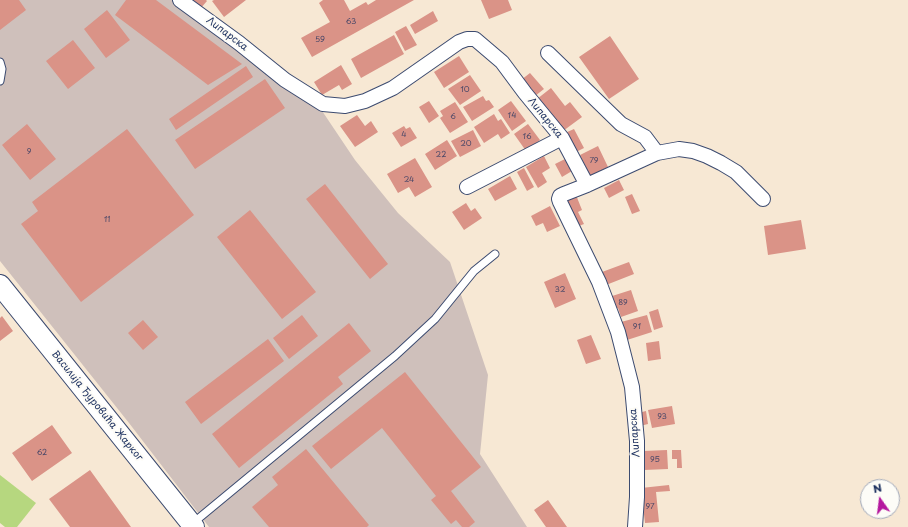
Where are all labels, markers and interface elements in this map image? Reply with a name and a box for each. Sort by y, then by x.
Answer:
street label: Липарска [204,15,250,53]
house number: 63 [346,17,356,27]
house number: 59 [315,35,325,45]
house number: 10 [460,85,470,95]
street label: Липарска [525,95,565,141]
house number: 14 [508,111,516,121]
house number: 6 [450,112,456,122]
house number: 4 [401,130,407,140]
house number: 16 [522,132,532,142]
house number: 20 [460,139,472,149]
house number: 9 [27,147,31,157]
house number: 22 [436,150,446,160]
house number: 79 [589,156,599,166]
house number: 24 [404,175,414,185]
house number: 11 [104,215,110,225]
house number: 32 [555,285,565,295]
house number: 89 [618,298,628,308]
house number: 91 [633,322,641,332]
street label: Василија Ђуровића Жарког [49,348,145,464]
street label: Липарска [627,408,643,458]
house number: 93 [657,412,667,422]
house number: 62 [37,448,47,458]
house number: 95 [650,455,660,465]
north arrow [860,479,900,519]
text: N [871,479,884,497]
house number: 97 [645,502,655,512]

